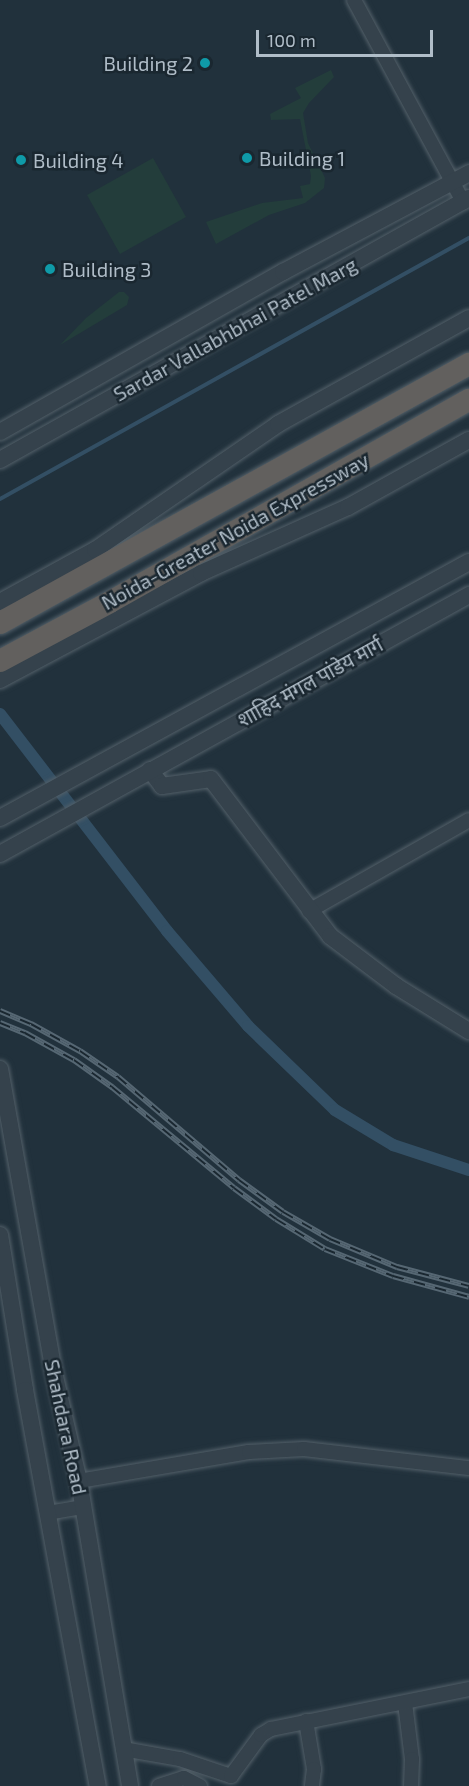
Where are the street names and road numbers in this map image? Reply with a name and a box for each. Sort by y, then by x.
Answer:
street label: Sardar Vallabhbhai Patel Marg [109,252,361,406]
street label: Noida-Greater Noida Expressway [97,447,373,615]
street label: शाहिद मंगल पांडेय मार्ग [233,632,387,732]
street label: Shahdara Road [40,1357,92,1497]

